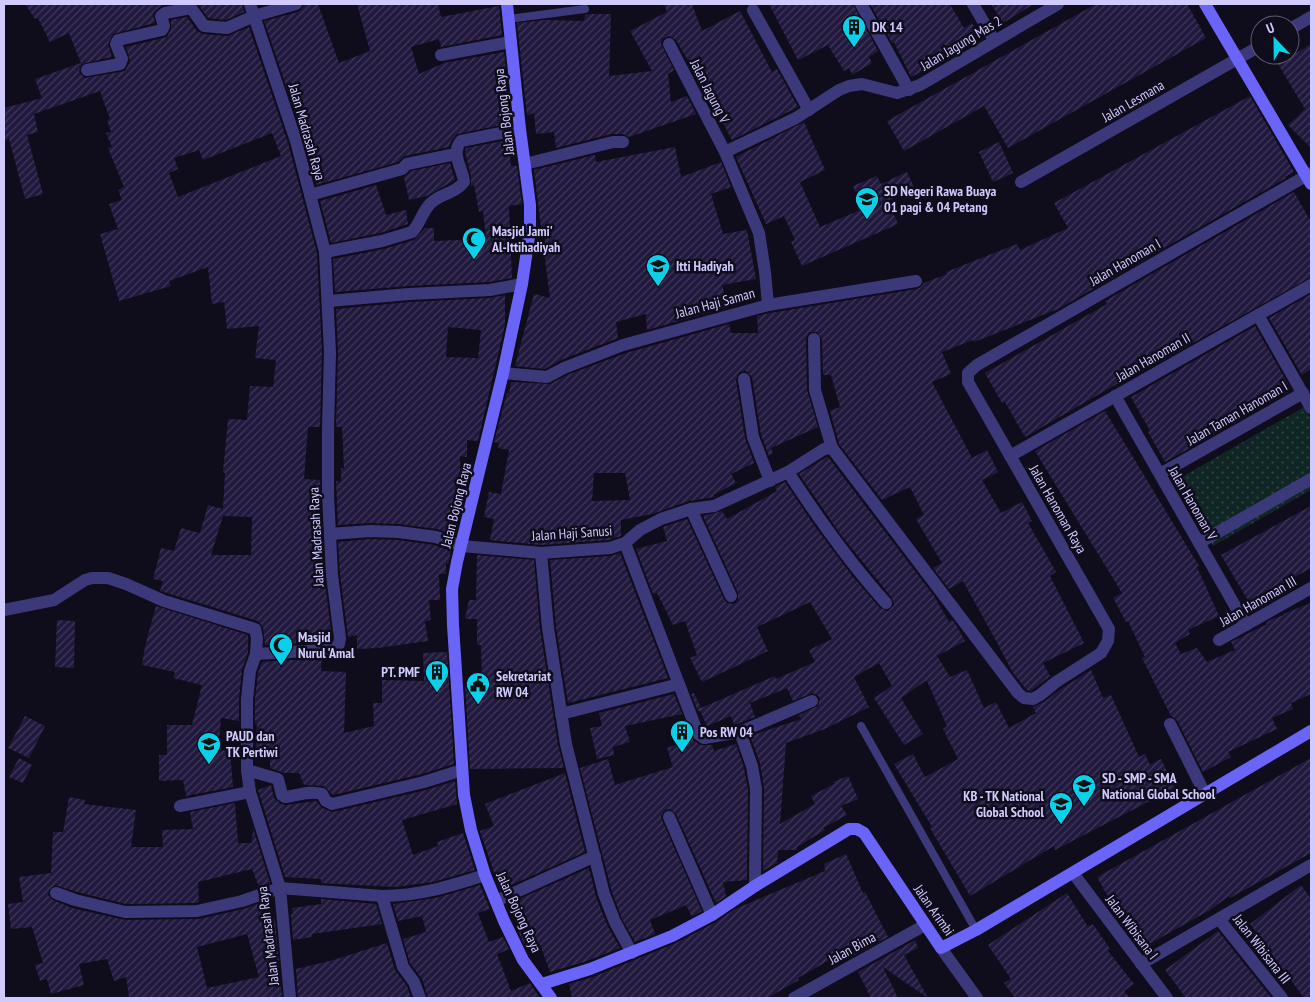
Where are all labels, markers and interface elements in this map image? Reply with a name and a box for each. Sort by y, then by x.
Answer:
street label: Jalan Jagung Mas 2 [916,12,1005,75]
building icon: DK 14 [841,14,867,48]
north arrow [1250,15,1300,65]
place label: DK 14 [872,18,903,36]
text: U [1263,18,1277,38]
street label: Jalan Jagung V [686,55,734,126]
street label: Jalan Bojong Raya [490,68,518,157]
street label: Jalan Lesmana [1098,76,1167,127]
street label: Jalan Madrasah Raya [284,81,329,182]
place label: SD Negeri Rawa Buaya 01 pagi & 04 Petang [884,182,997,216]
school or university icon: SD Negeri Rawa Buaya 01 pagi & 04 Petang [854,186,880,220]
place label: Masjid Jami' Al-Ittihadiyah [491,222,560,256]
mosque icon: Masjid Jami' Al-Ittihadiyah [461,226,487,260]
street label: Jalan Hanoman I [1085,234,1164,290]
school or university icon: Itti Hadiyah [645,253,671,287]
place label: Itti Hadiyah [676,257,734,275]
street label: Jalan Haji Saman [672,284,757,323]
street label: Jalan Hanoman II [1112,329,1193,386]
street label: Jalan Taman Hanoman I [1182,377,1291,450]
street label: Jalan Bojong Raya [437,461,475,550]
street label: Jalan Hanoman Raya [1025,461,1091,556]
street label: Jalan Hanoman V [1164,462,1222,544]
street label: Jalan Madrasah Raya [304,487,328,588]
street label: Jalan Haji Sanusi [530,521,613,545]
street label: Jalan Hanoman III [1215,572,1300,631]
place label: Masjid Nurul 'Amal [298,628,355,662]
mosque icon: Masjid Nurul 'Amal [268,632,294,666]
building icon: PT. PMF [424,659,450,693]
place label: PT. PMF [381,663,420,681]
place label: Sekretariat RW 04 [496,667,551,701]
public building icon: Sekretariat RW 04 [465,671,491,705]
building icon: Pos RW 04 [669,719,695,753]
place label: Pos RW 04 [700,723,753,741]
place label: PAUD dan TK Pertiwi [226,727,278,761]
school or university icon: PAUD dan TK Pertiwi [196,731,222,765]
place label: SD - SMP - SMA National Global School [1102,769,1216,803]
school or university icon: SD - SMP - SMA National Global School [1071,773,1097,807]
place label: KB - TK National Global School [963,787,1045,821]
school or university icon: KB - TK National Global School [1048,791,1074,825]
street label: Jalan Bojong Raya [492,868,546,955]
street label: Jalan Arimbi [909,880,958,939]
street label: Jalan Madrasah Raya [253,885,283,988]
street label: Jalan Wibisana I [1101,890,1162,963]
street label: Jalan Wibisana III [1229,910,1295,987]
street label: Jalan Bima [824,928,879,969]

